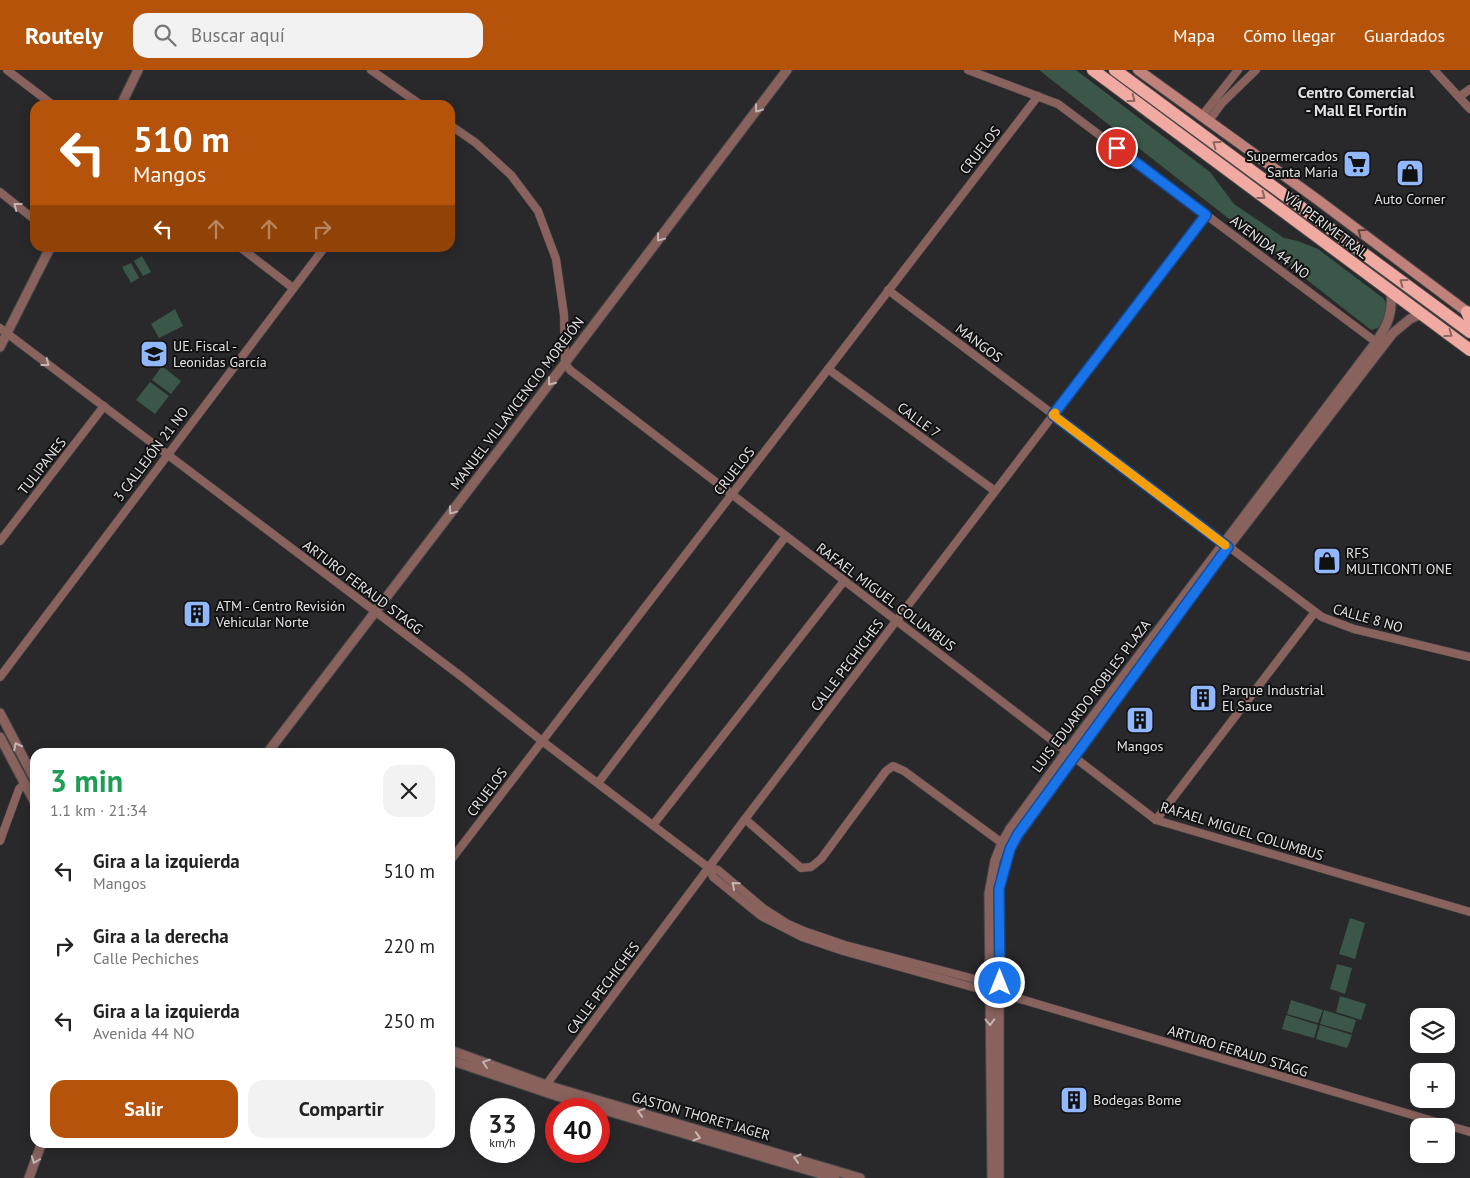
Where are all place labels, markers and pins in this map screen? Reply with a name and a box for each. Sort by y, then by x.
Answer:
pin [1096,127,1138,169]
place label: Supermercados Santa Maria [1246,147,1338,181]
supermarket icon: Supermercados Santa Maria [1342,149,1372,179]
shop icon: Auto Corner [1395,158,1425,188]
place label: Auto Corner [1375,190,1446,208]
place label: UE. Fiscal - Leonidas García [173,337,267,371]
school or university icon: UE. Fiscal - Leonidas García [139,339,169,369]
place label: RFS MULTICONTI ONE [1346,544,1452,578]
shop icon: RFS MULTICONTI ONE [1312,546,1342,576]
place label: ATM - Centro Revisión Vehicular Norte [215,597,345,631]
building icon: ATM - Centro Revisión Vehicular Norte [182,599,212,629]
place label: Parque Industrial El Sauce [1222,681,1324,715]
building icon: Parque Industrial El Sauce [1188,683,1218,713]
building icon: Mangos [1125,705,1155,735]
place label: Mangos [1117,737,1163,755]
building icon: Bodegas Bome [1059,1085,1089,1115]
place label: Bodegas Bome [1093,1091,1181,1109]

